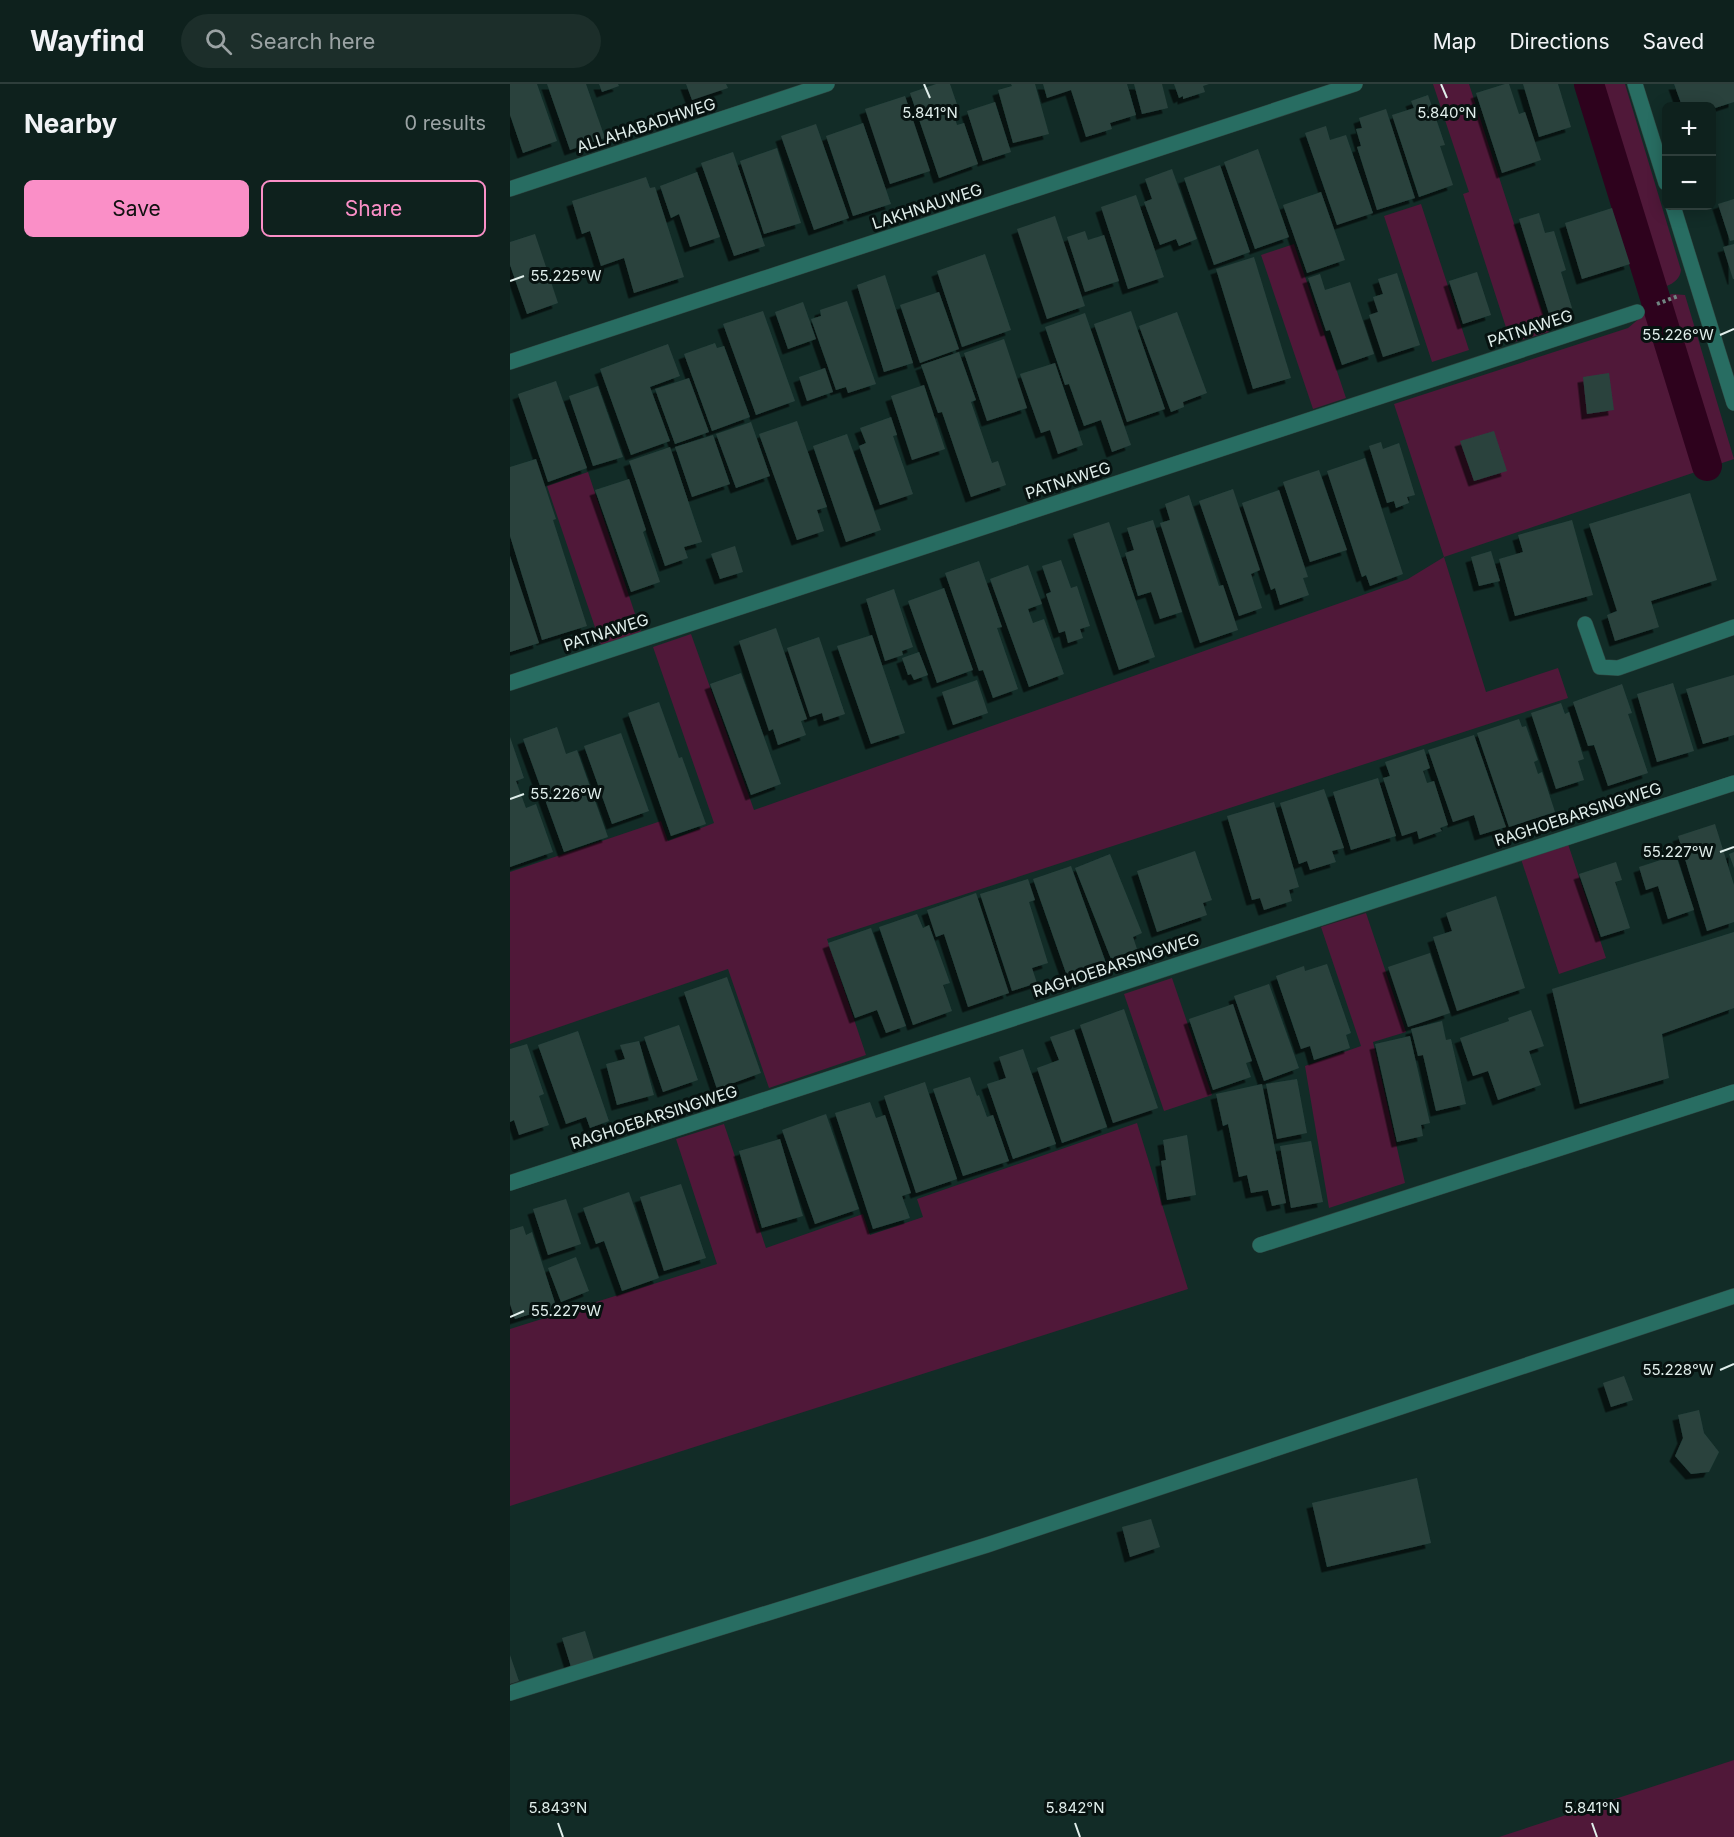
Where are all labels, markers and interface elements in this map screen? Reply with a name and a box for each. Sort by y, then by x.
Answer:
search box [181,14,601,68]
text: Wayfind [30,24,145,58]
icon: search [202,25,235,58]
text: Search here [250,28,375,54]
text: Map [1433,29,1476,54]
text: Directions [1509,29,1610,54]
text: Saved [1643,29,1704,54]
street label: ALLAHABADHWEG [574,93,718,157]
map controls [1662,102,1716,210]
button: + [1662,102,1716,156]
text: 5.841°N [902,103,958,122]
text: 5.840°N [1417,103,1477,122]
text: Nearby [24,108,117,139]
text: 0 results [404,111,486,135]
button: − [1662,156,1716,210]
street label: LAKHNAUWEG [869,179,985,233]
button: Save [24,180,249,237]
button: Share [261,180,486,237]
text: 55.225°W [530,266,602,285]
street label: PATNAWEG [1485,305,1575,351]
text: 55.226°W [1642,325,1714,344]
street label: PATNAWEG [1023,457,1113,503]
street label: PATNAWEG [561,609,651,655]
street label: RAGHOEBARSINGWEG [1492,778,1664,850]
text: 55.226°W [530,784,602,803]
text: 55.227°W [1643,842,1713,861]
street label: RAGHOEBARSINGWEG [1030,929,1202,1001]
street label: RAGHOEBARSINGWEG [568,1081,740,1153]
text: 55.227°W [531,1301,601,1320]
text: 55.228°W [1642,1360,1714,1379]
text: 5.843°N [529,1798,587,1817]
text: 5.842°N [1046,1798,1104,1817]
text: 5.841°N [1564,1798,1620,1817]

